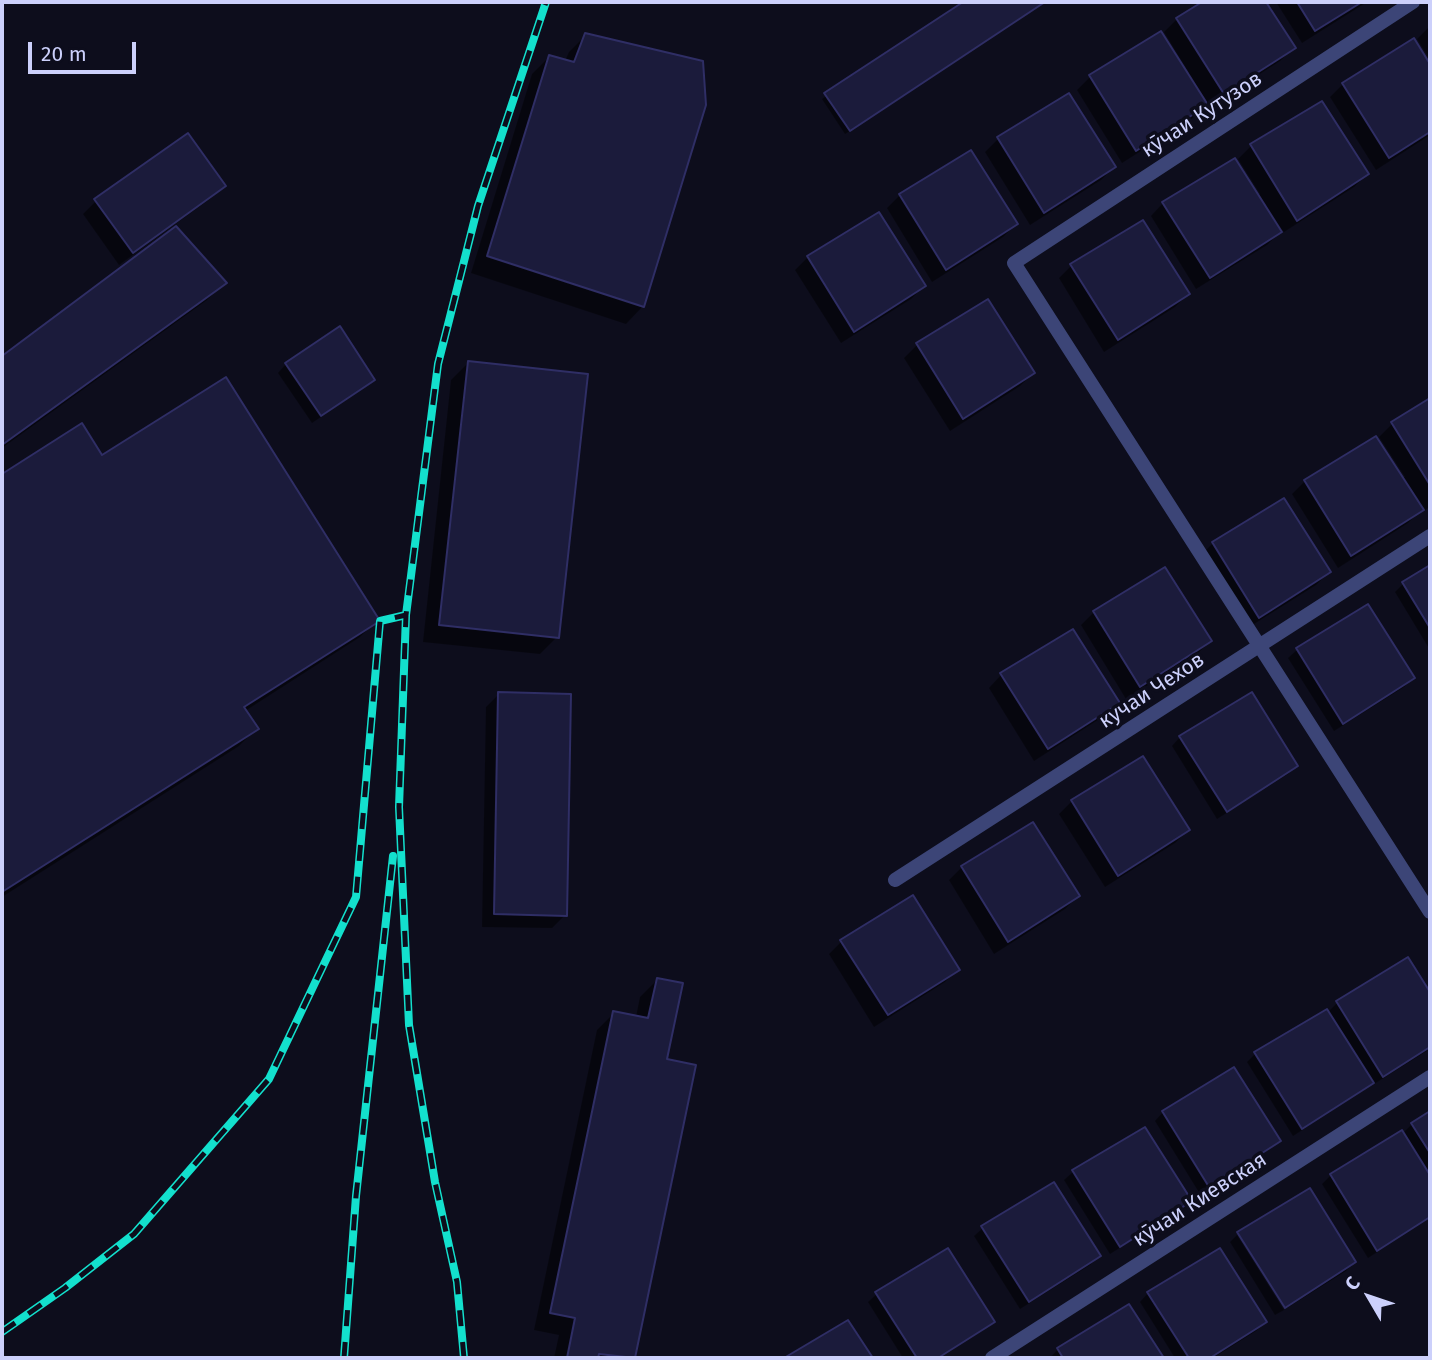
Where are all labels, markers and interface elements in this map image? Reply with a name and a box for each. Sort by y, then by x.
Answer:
scale bar [32,28,140,72]
text: 20 m [41,41,87,67]
street label: кӯчаи Кутузов [1137,67,1267,163]
street label: кучаи Чехов [1095,648,1209,734]
street label: кӯчаи Киевская [1128,1147,1272,1253]
north arrow [1334,1262,1404,1332]
text: С [1340,1272,1365,1295]

